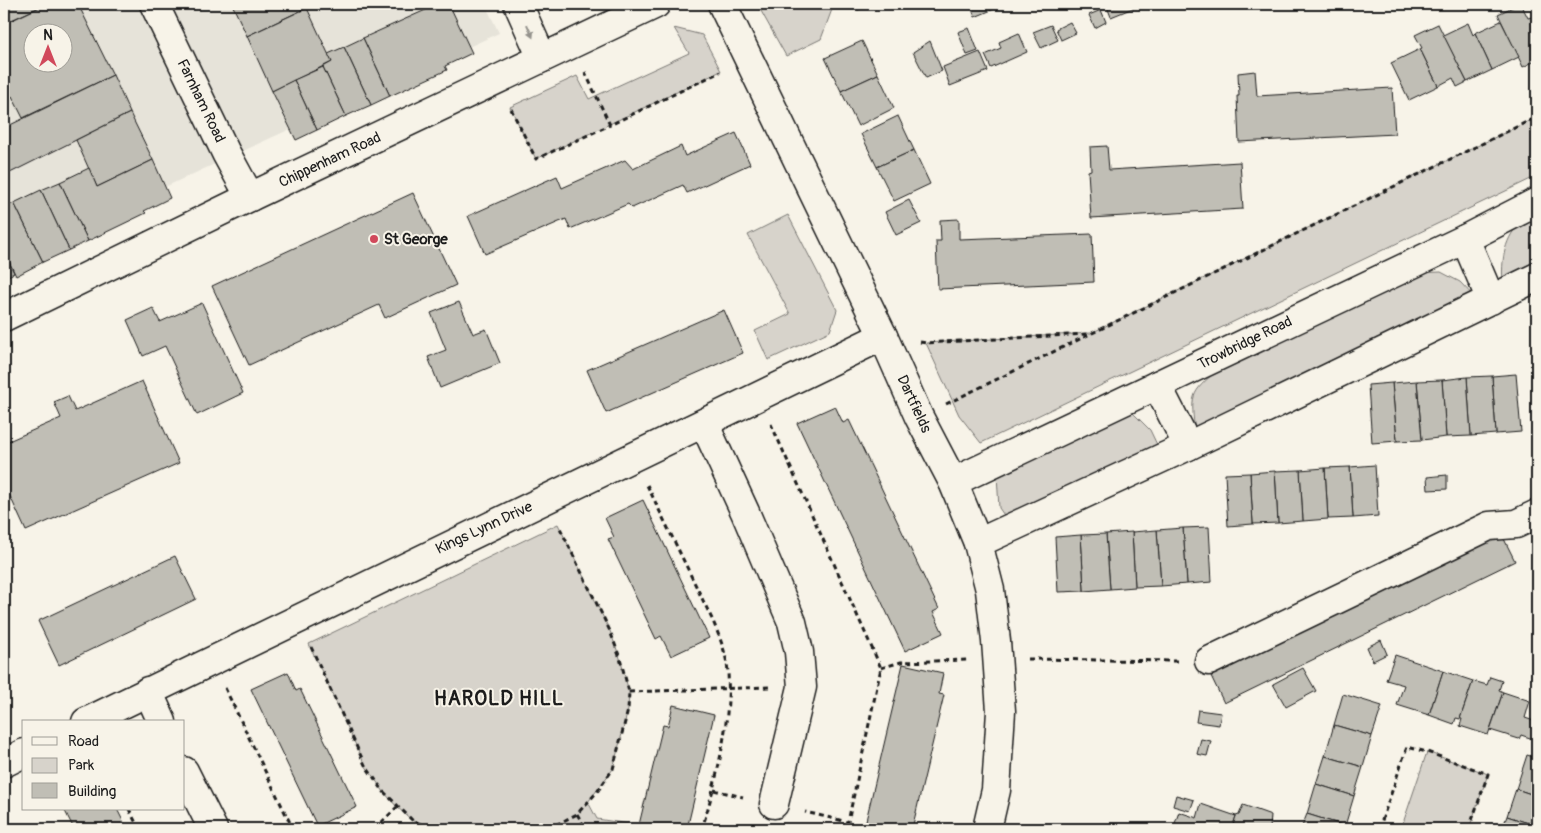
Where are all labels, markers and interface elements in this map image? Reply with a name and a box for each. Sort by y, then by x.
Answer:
north arrow [22,22,72,72]
one-way arrow [527,24,535,38]
text: N [43,27,53,44]
street label: Farnham Road [173,56,229,146]
street label: Chippenham Road [276,128,384,192]
place label: St George [384,230,448,249]
marker: St George [368,233,380,245]
street label: Trowbridge Road [1195,312,1295,374]
street label: Dartfields [892,372,936,436]
street label: Kings Lynn Drive [433,497,536,559]
district label: HAROLD HILL [434,686,564,711]
legend [22,720,185,810]
text: Road [68,732,99,751]
text: Park [68,756,95,775]
text: Building [68,782,116,801]

